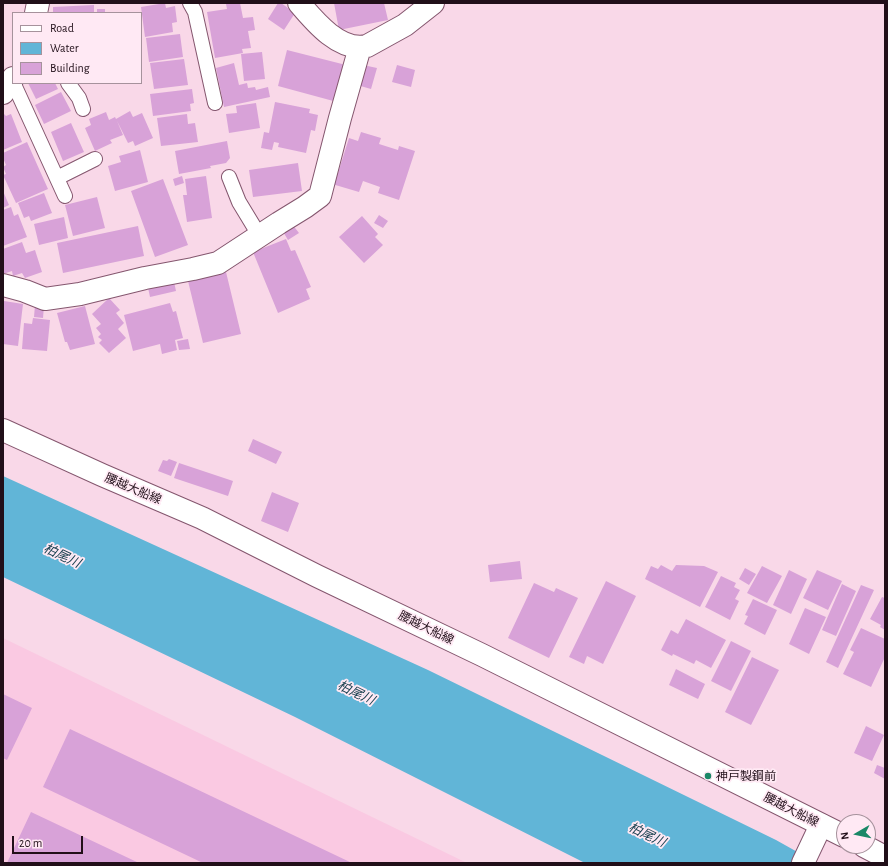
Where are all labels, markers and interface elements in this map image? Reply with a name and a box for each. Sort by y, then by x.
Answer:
legend [12,12,142,84]
text: Road [50,22,74,34]
text: Water [50,42,79,54]
text: Building [50,62,90,74]
street label: 腰越大船線 [103,471,163,507]
water label: 柏尾川 [41,541,83,571]
street label: 腰越大船線 [396,608,456,648]
water label: 柏尾川 [335,677,377,709]
place label: 神戸製鋼前 [716,769,776,783]
marker: 神戸製鋼前 [703,771,713,781]
street label: 腰越大船線 [761,790,821,830]
north arrow [836,814,876,854]
water label: 柏尾川 [626,819,668,851]
scale bar [14,828,85,854]
text: N [839,831,851,840]
text: 20 m [19,837,42,849]

